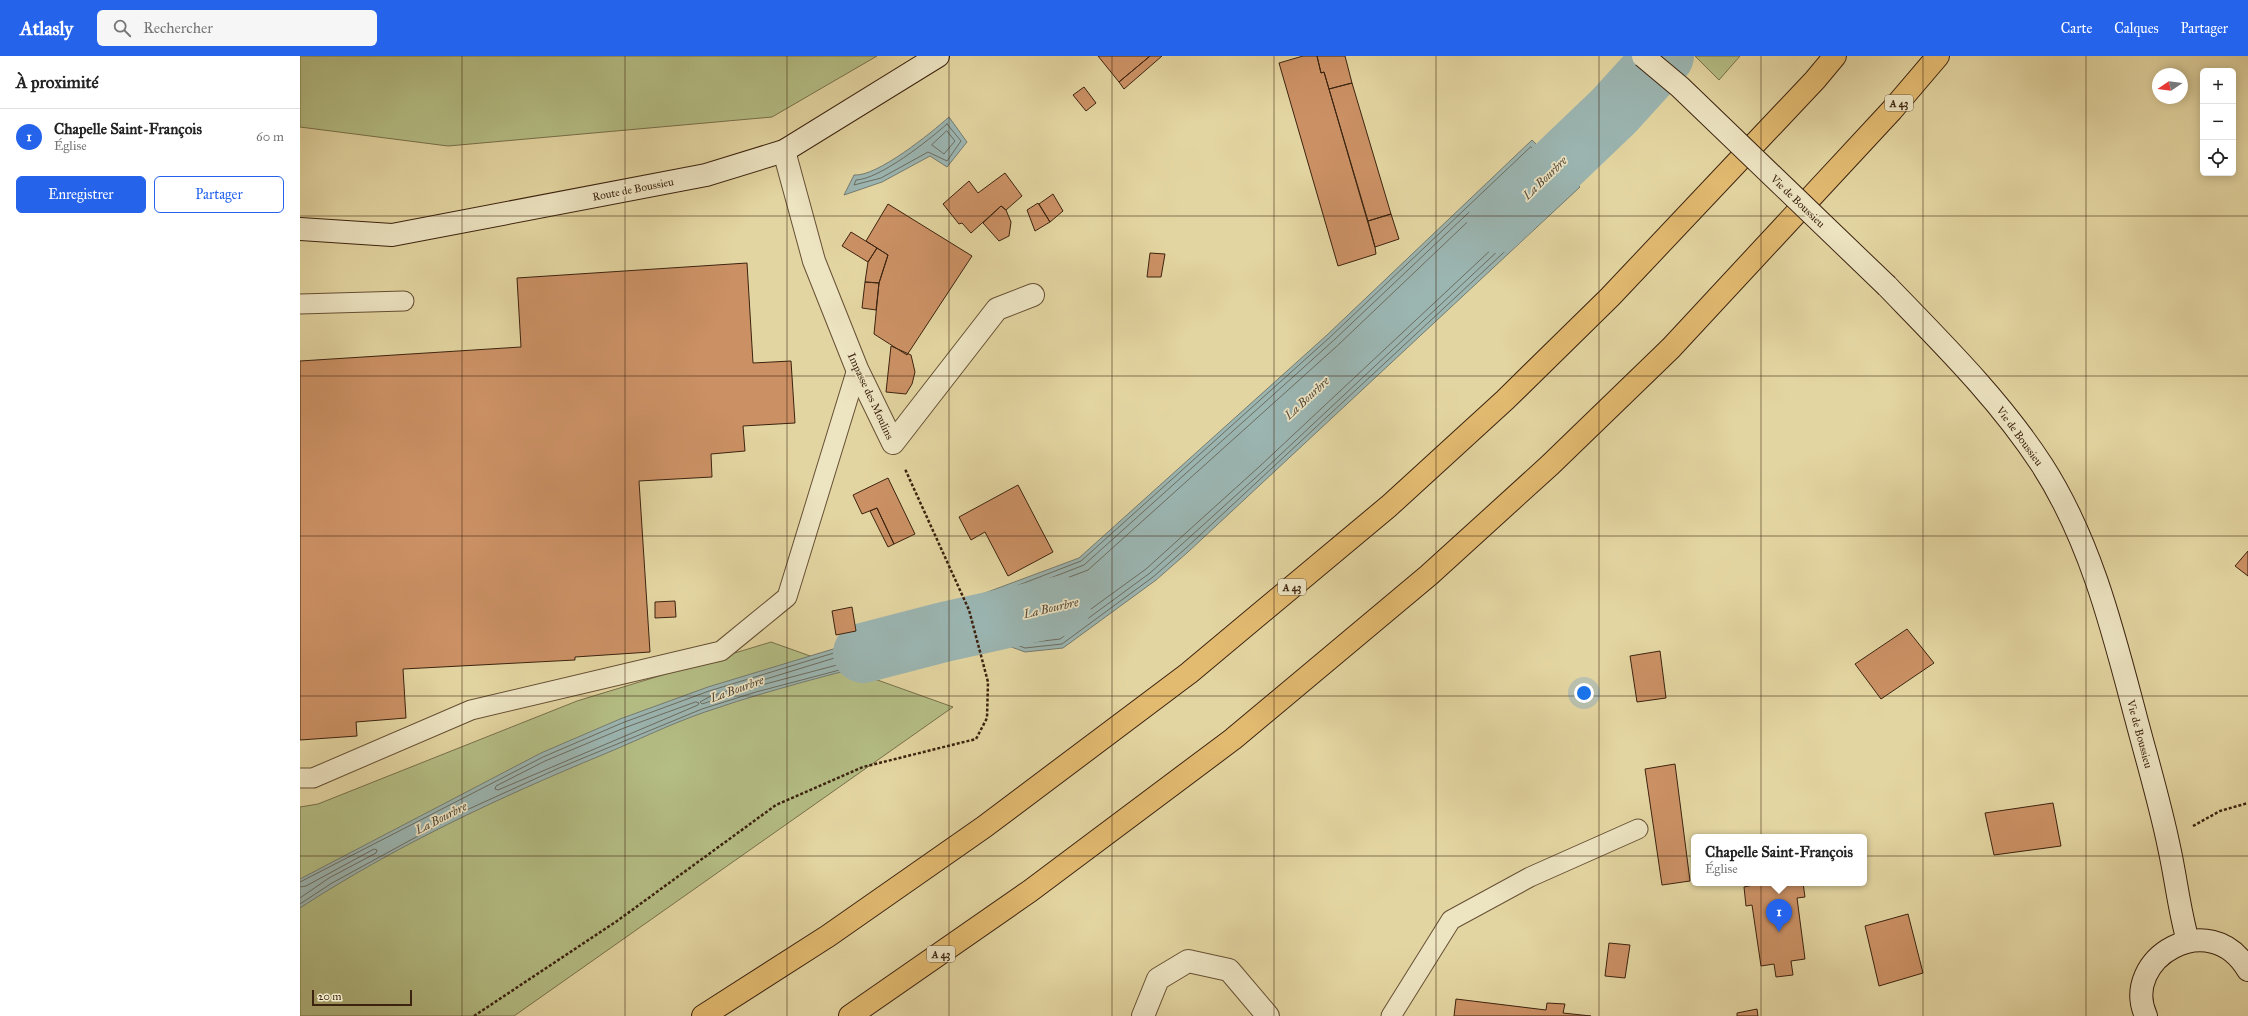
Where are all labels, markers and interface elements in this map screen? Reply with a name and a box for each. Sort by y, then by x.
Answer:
search box [97,10,377,46]
text: Atlasly [20,17,73,40]
icon: search [111,17,133,39]
text: Rechercher [143,19,213,37]
text: Carte [2061,20,2092,37]
text: Calques [2114,20,2159,37]
text: Partager [2181,20,2228,37]
north arrow [2152,68,2188,104]
map controls [2200,68,2236,176]
button: + [2200,68,2236,104]
text: À proximité [16,72,99,93]
road number: A 43 [1885,95,1913,111]
button: − [2200,104,2236,140]
text: Chapelle Saint-François [54,120,202,138]
text: 1 [26,129,32,145]
text: 60 m [256,129,284,145]
text: Église [54,138,87,154]
button: locate [2200,140,2236,176]
water label: La Bourbre [1519,153,1570,203]
street label: Vie de Boussieu [1767,172,1828,231]
street label: Route de Boussieu [591,175,675,204]
button: Enregistrer [16,176,146,213]
button: Partager [154,176,284,213]
street label: Impasse des Moulins [845,351,896,442]
water label: La Bourbre [1281,374,1333,423]
street label: Vie de Boussieu [1993,403,2046,469]
road number: A 43 [1278,579,1306,595]
water label: La Bourbre [1021,595,1080,621]
water label: La Bourbre [707,673,766,705]
your location [1574,683,1594,703]
street label: Vie de Boussieu [2124,698,2155,770]
water label: La Bourbre [412,799,469,837]
popup [1691,834,1867,886]
text: Chapelle Saint-François [1705,843,1853,861]
text: Église [1705,861,1738,877]
pin: 1 [1766,899,1792,932]
road number: A 43 [927,946,955,962]
scale bar [312,988,412,1007]
text: 20 m [318,990,341,1003]

